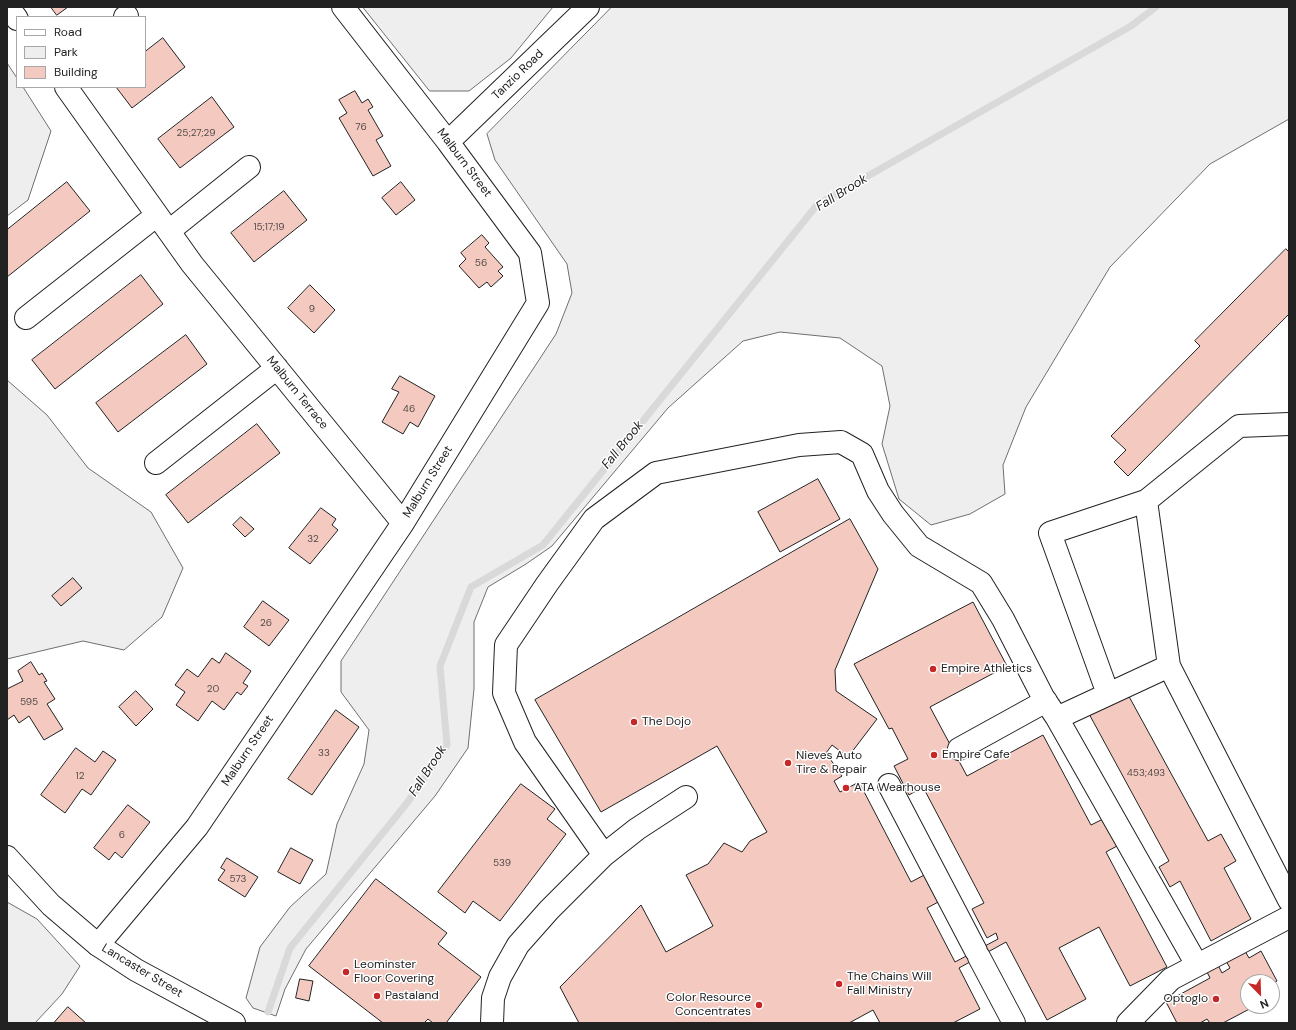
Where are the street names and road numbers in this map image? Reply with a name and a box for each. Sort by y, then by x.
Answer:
street label: Tanzio Road [489,47,547,103]
street label: Malburn Street [434,126,494,200]
street label: Malburn Terrace [263,354,331,432]
street label: Malburn Street [400,443,456,521]
street label: Malburn Street [219,713,277,789]
street label: Lancaster Street [99,941,185,1001]

